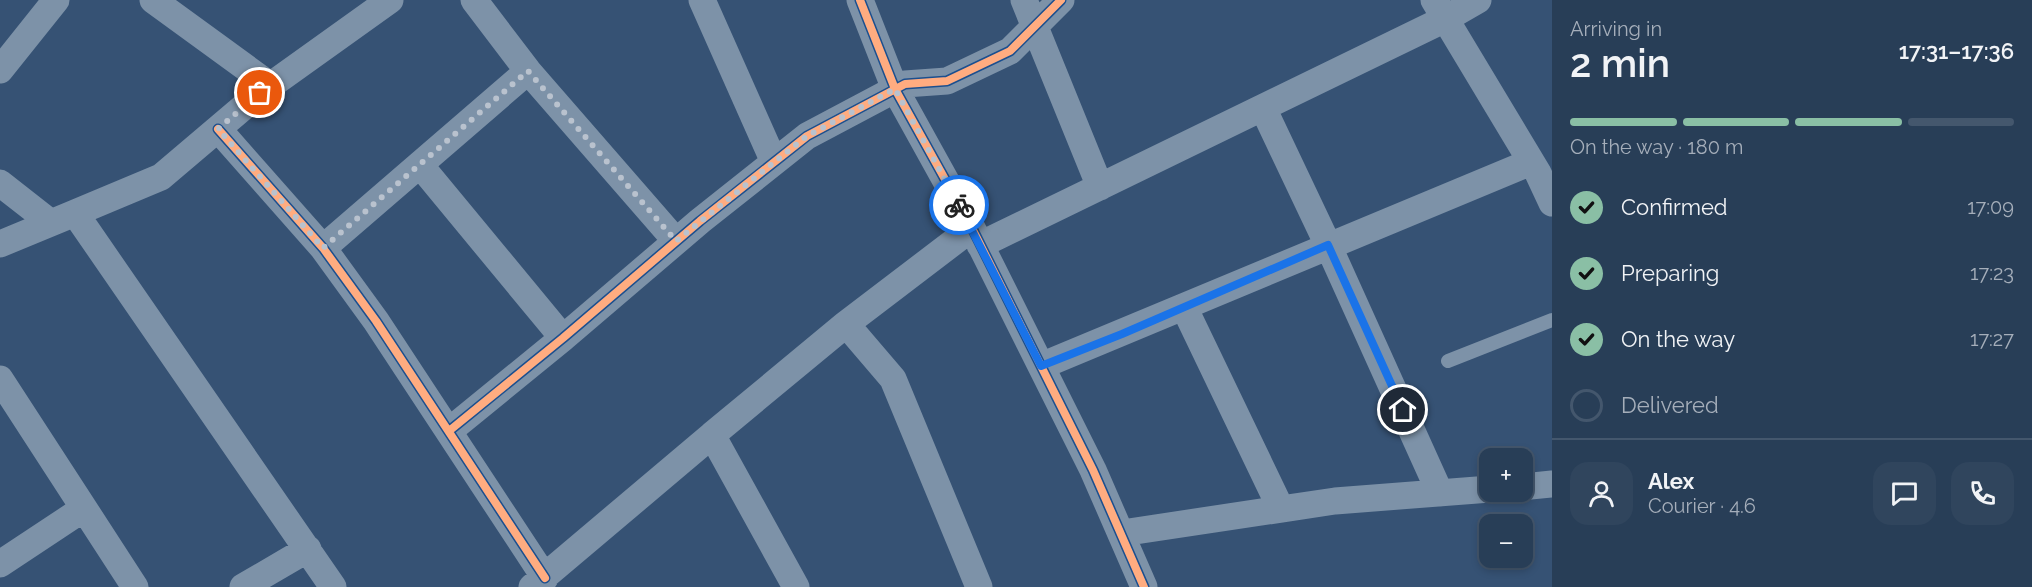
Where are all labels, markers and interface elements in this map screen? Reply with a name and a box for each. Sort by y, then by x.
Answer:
text: Arriving in [1570,17,1662,41]
text: 17:31–17:36 [1899,38,2014,64]
text: 2 min [1570,40,1670,86]
pin [234,67,285,118]
icon: bag [243,76,276,109]
text: On the way · 180 m [1570,135,1743,159]
courier [929,175,989,235]
icon: bike [943,189,976,222]
icon: check [1570,191,1603,224]
text: Confirmed [1621,194,1728,220]
text: 17:09 [1967,195,2014,219]
icon: check [1570,257,1603,290]
text: Preparing [1621,260,1719,286]
text: 17:23 [1970,261,2014,285]
icon: check [1570,323,1603,356]
text: On the way [1621,326,1735,352]
text: 17:27 [1970,327,2014,351]
pin [1377,384,1428,435]
text: Delivered [1621,392,1719,418]
icon: home [1386,393,1419,426]
map controls [1479,448,1533,568]
button: + [1479,448,1533,502]
button: person [1570,462,1633,525]
button: chat [1873,462,1936,525]
button: phone [1951,462,2014,525]
text: Alex [1648,468,1694,494]
text: Courier · 4.6 [1648,494,1756,518]
button: − [1479,514,1533,568]

